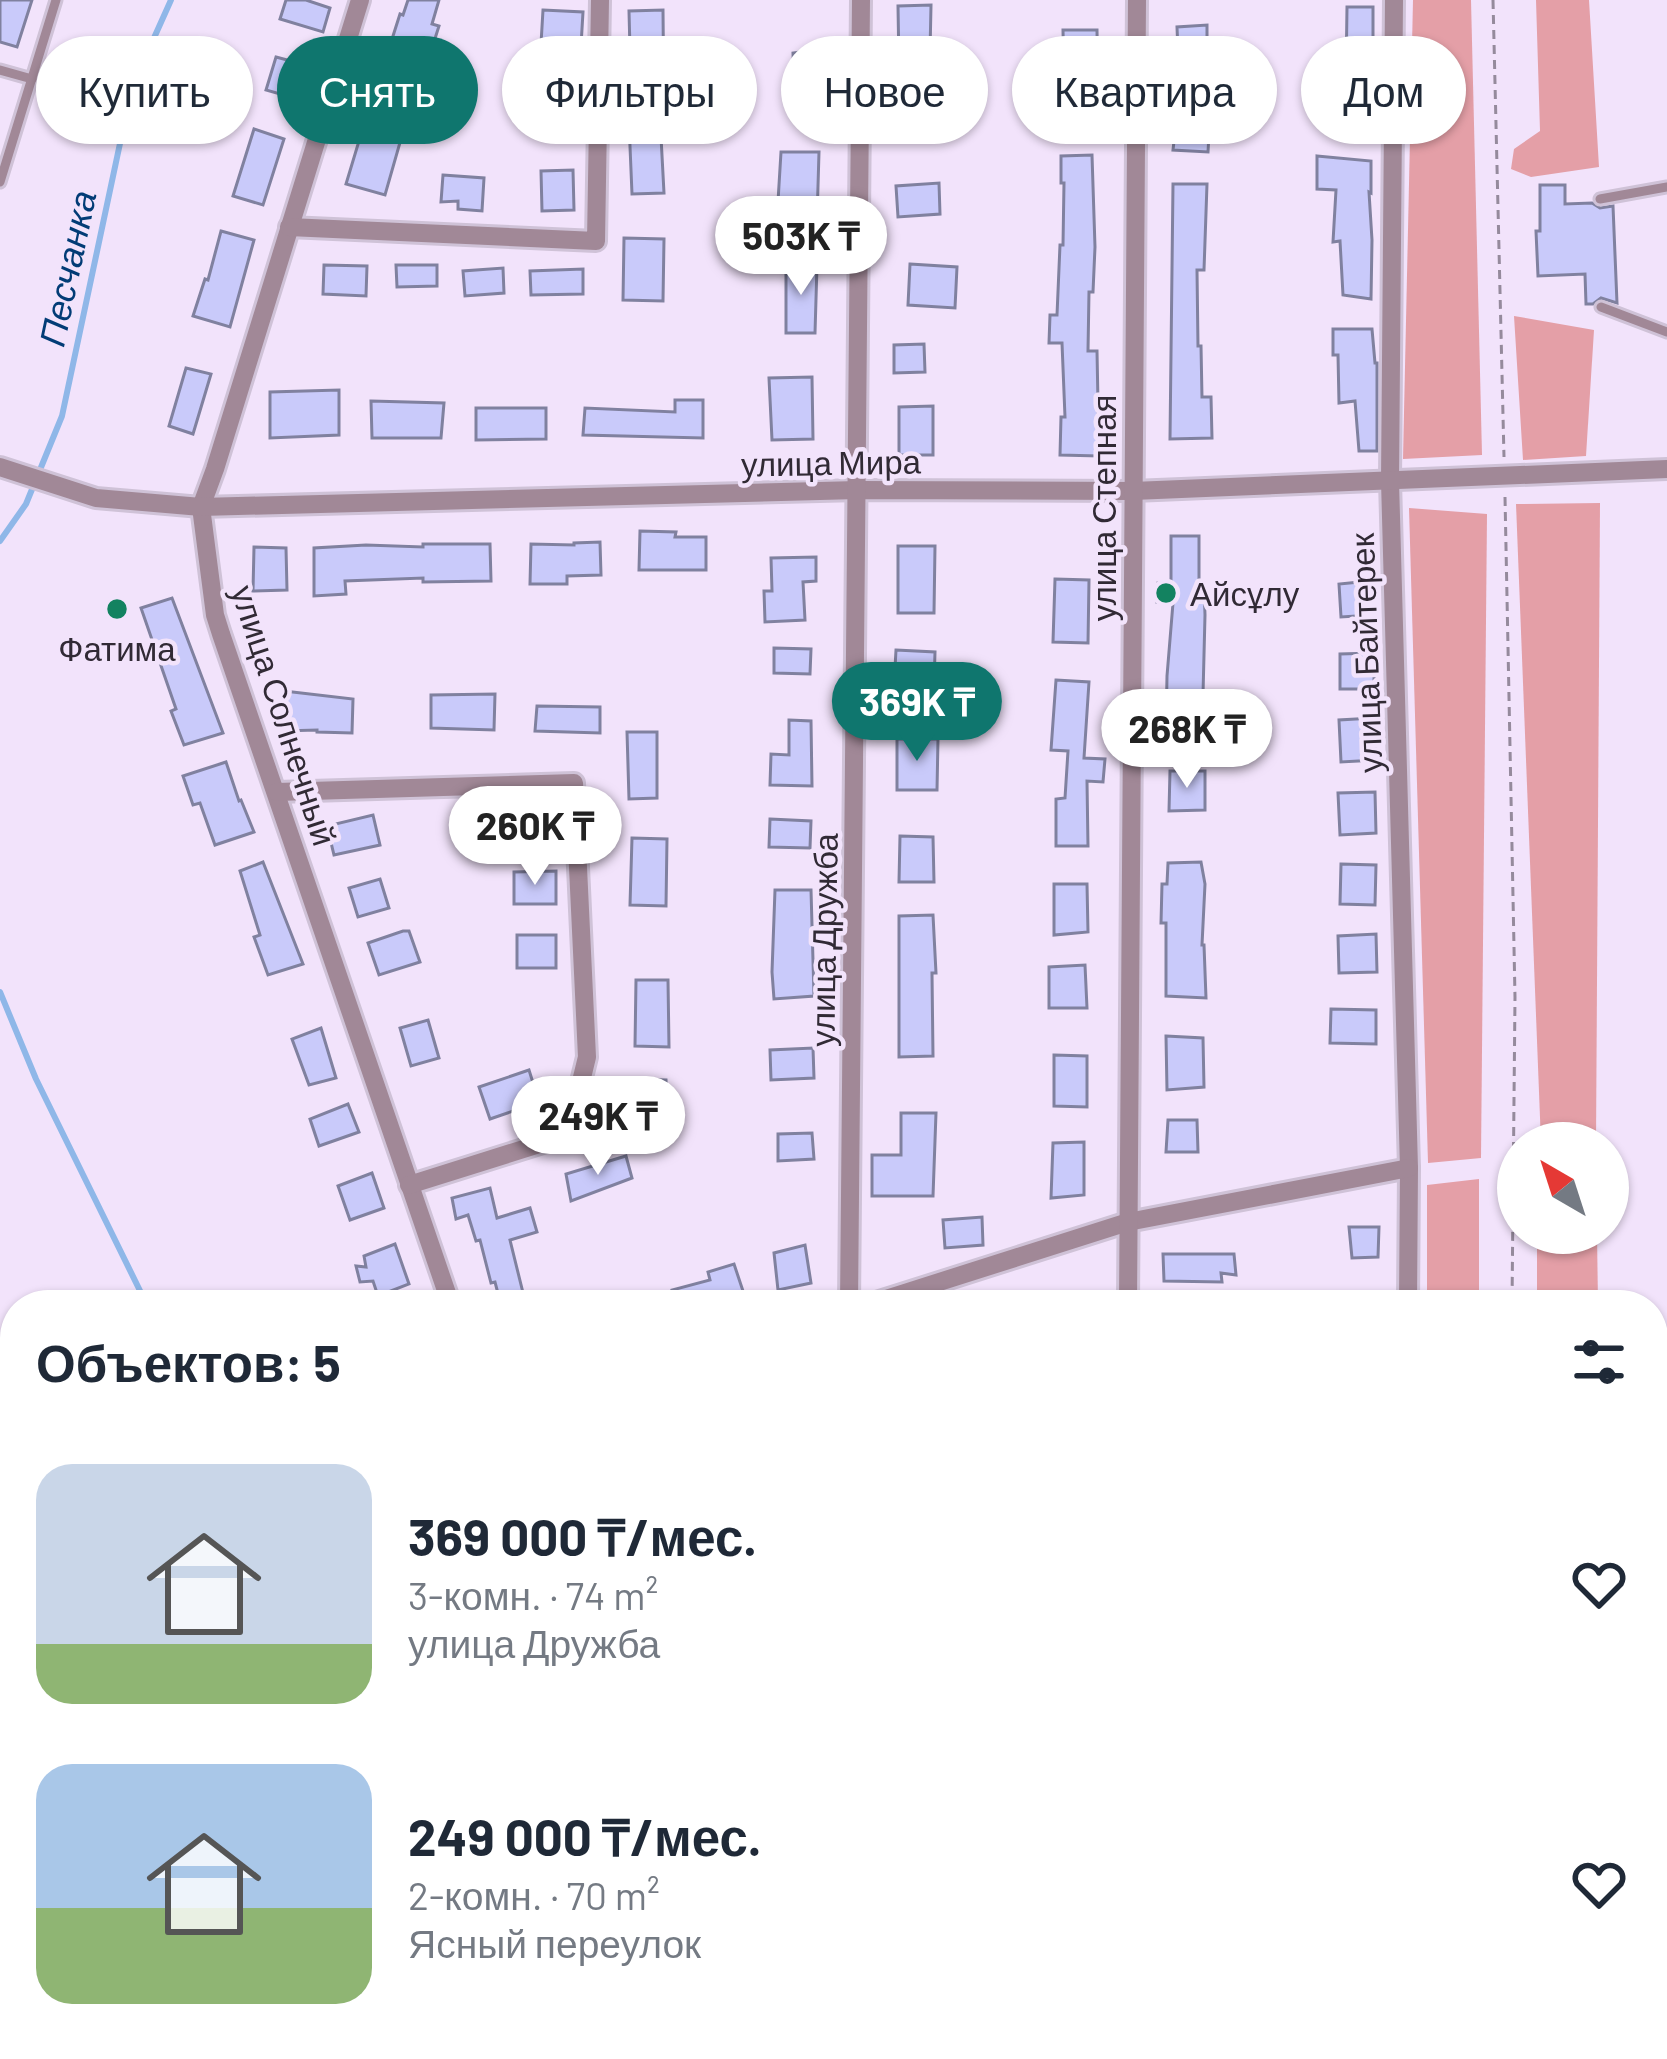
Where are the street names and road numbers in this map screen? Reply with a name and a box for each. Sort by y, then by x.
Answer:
street label: улица Степная [1083,395,1123,621]
street label: улица Мира [741,440,922,484]
street label: улица Байтерек [1341,532,1389,774]
street label: улица Солнечный [224,580,346,850]
street label: улица Дружба [801,832,845,1047]

